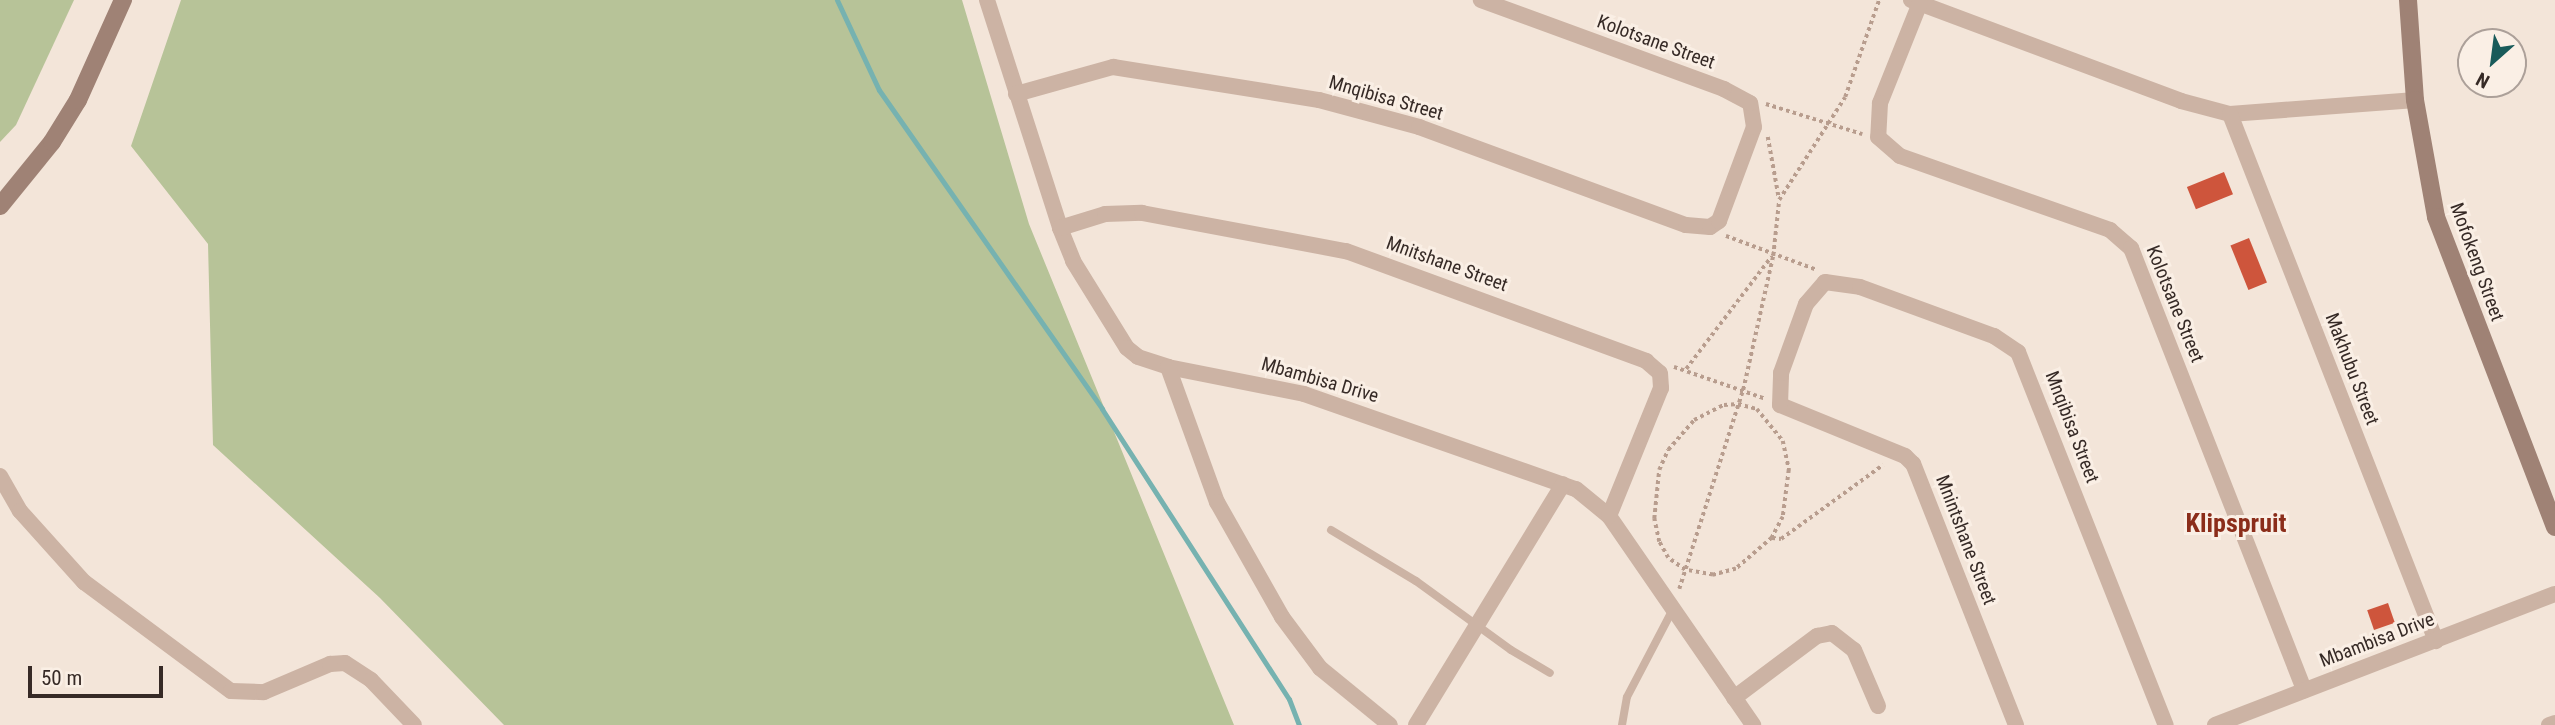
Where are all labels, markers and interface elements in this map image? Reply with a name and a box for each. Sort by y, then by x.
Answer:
street label: Kolotsane Street [1594,10,1718,74]
north arrow [2457,28,2527,98]
text: N [2472,67,2493,93]
street label: Mnqibisa Street [1326,71,1446,125]
street label: Mofokeng Street [2445,200,2509,324]
street label: Mnitshane Street [1383,231,1511,297]
street label: Kolotsane Street [2141,242,2209,366]
street label: Makhubu Street [2320,310,2384,428]
street label: Mbambisa Drive [1259,352,1381,408]
street label: Mnqibisa Street [2040,368,2104,486]
street label: Mnintshane Street [1931,472,2001,608]
district label: Klipspruit [2186,508,2286,540]
street label: Mbambisa Drive [2316,608,2438,672]
scale bar [32,652,166,696]
text: 50 m [41,666,82,690]

